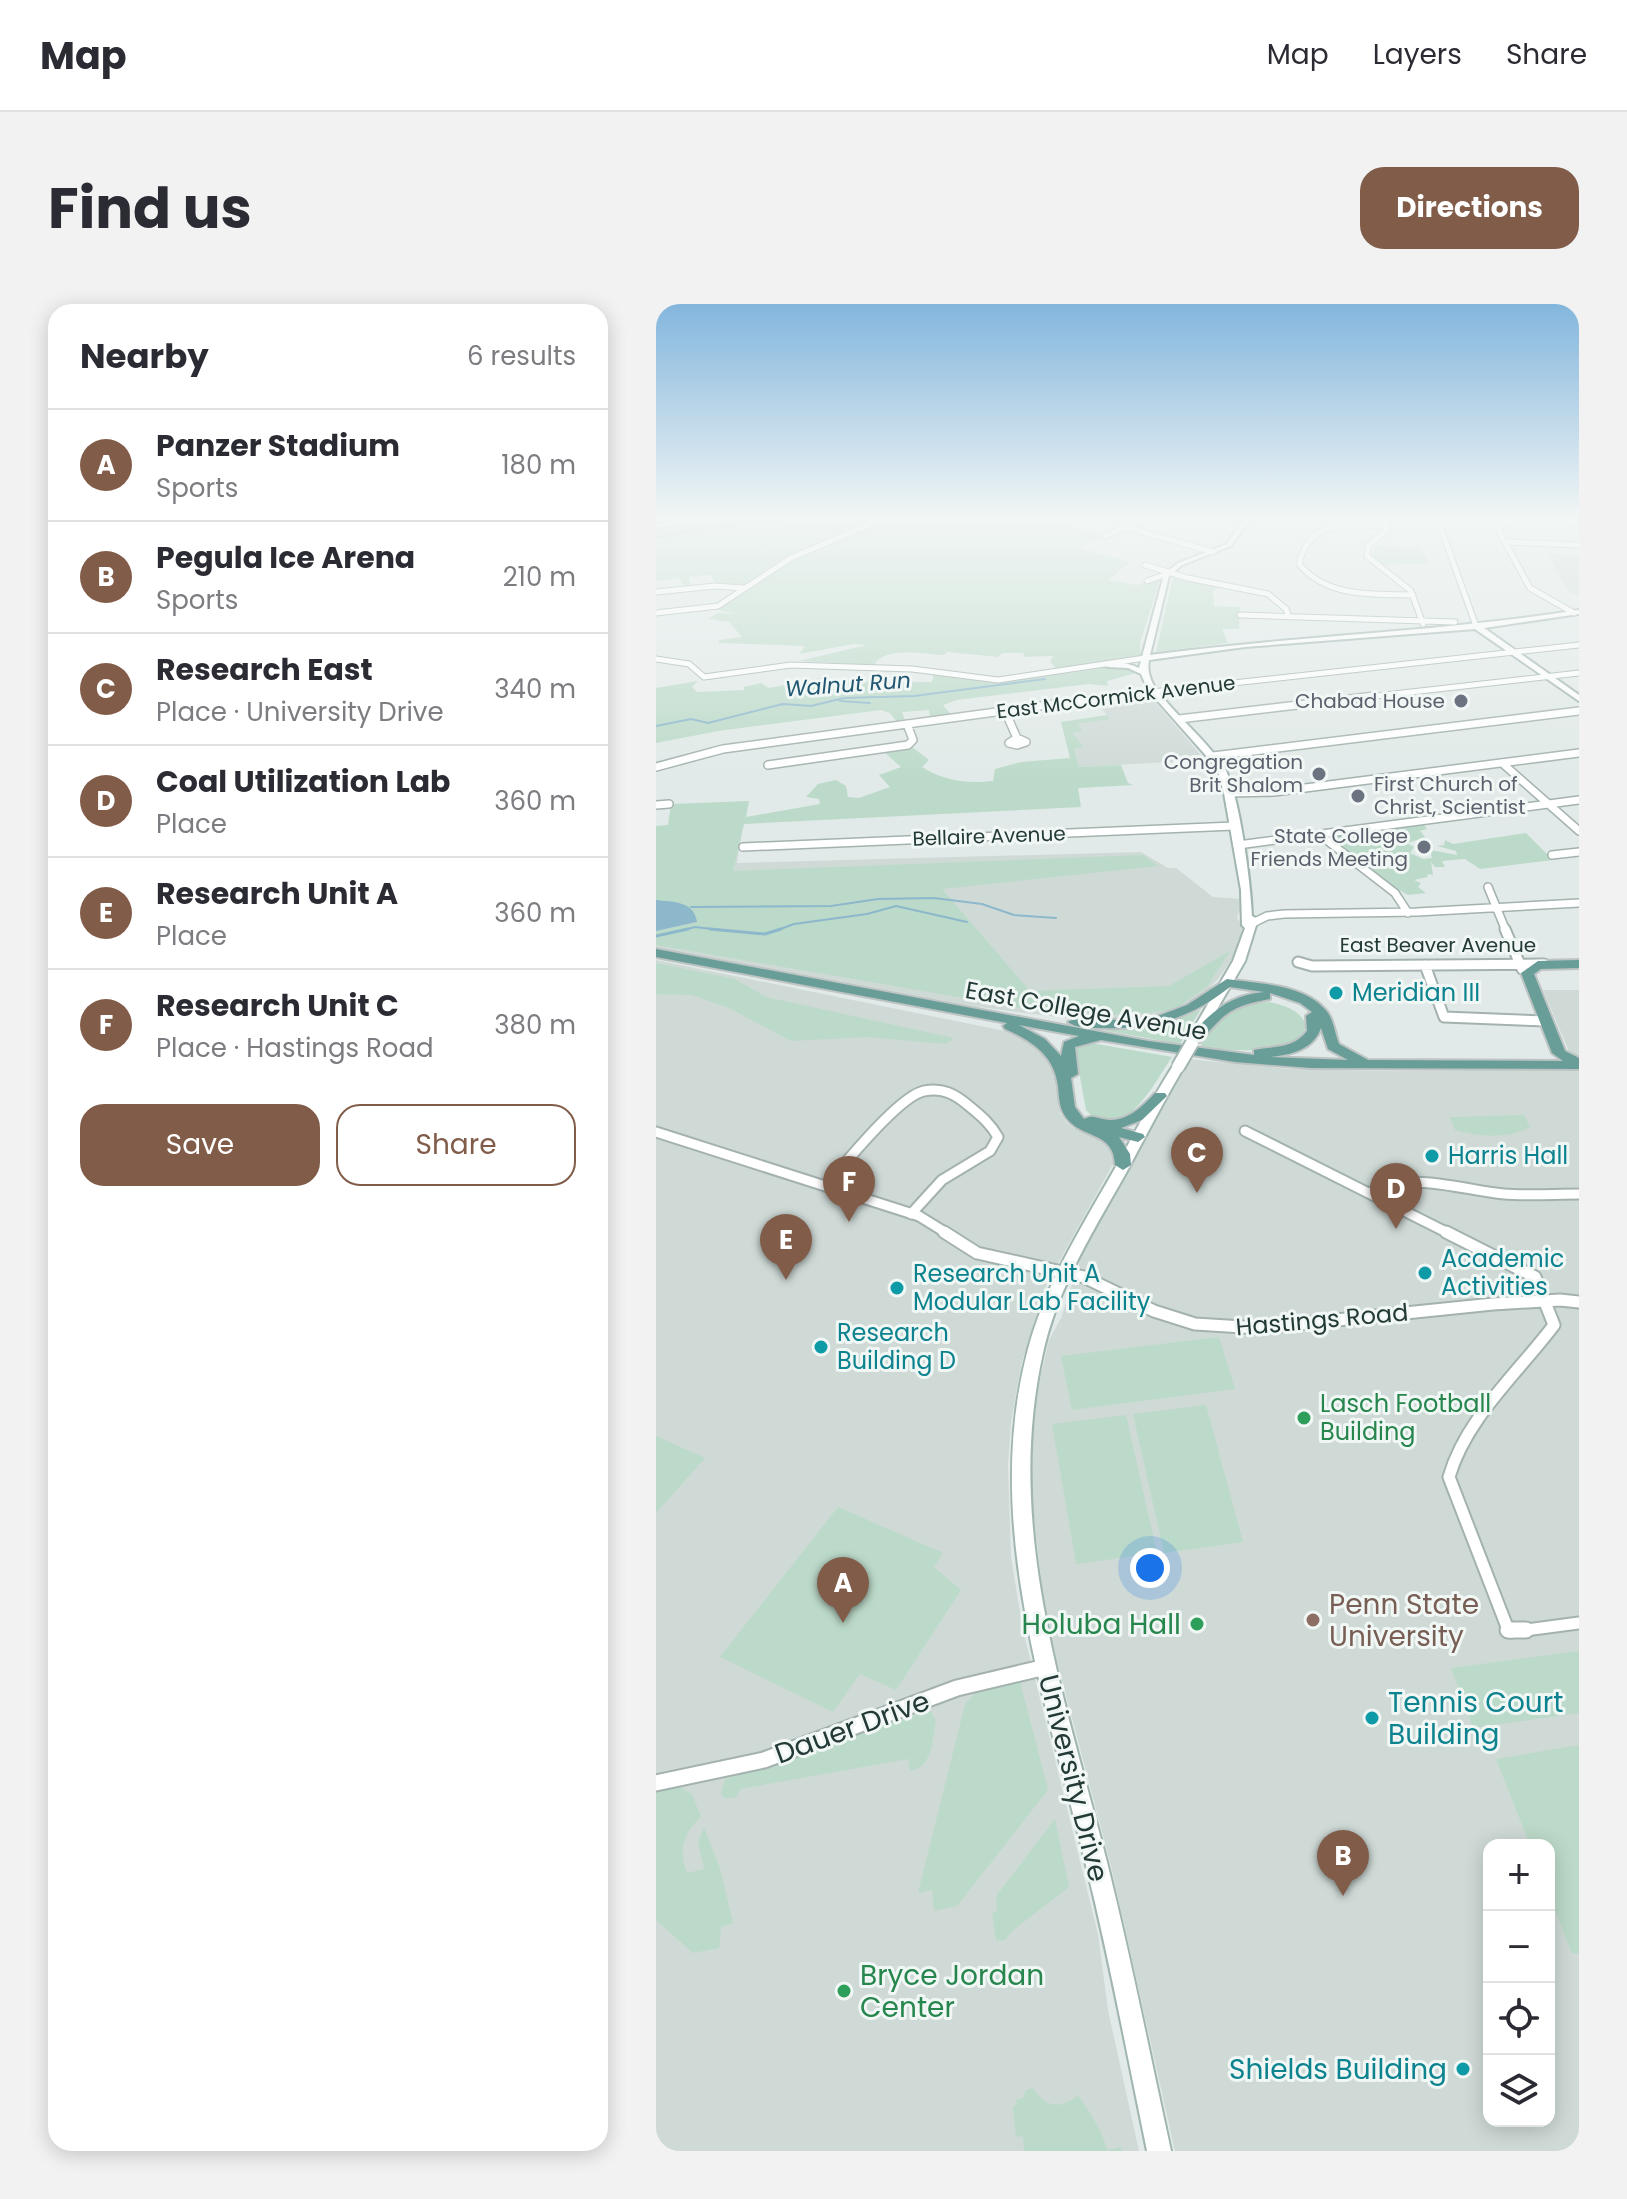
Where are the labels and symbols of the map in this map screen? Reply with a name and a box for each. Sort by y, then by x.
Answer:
water label: Walnut Run [784,665,912,704]
street label: East McCormick Avenue [995,668,1237,726]
place label: Chabad House [1295,687,1445,715]
marker: Chabad House [1452,692,1470,710]
place label: Congregation Brit Shalom [1164,748,1303,799]
marker: Congregation Brit Shalom [1310,765,1328,783]
place label: First Church of Christ, Scientist [1374,770,1526,821]
marker: First Church of Christ, Scientist [1349,787,1367,805]
street label: Bellaire Avenue [912,819,1066,853]
place label: State College Friends Meeting [1251,822,1408,873]
marker: State College Friends Meeting [1415,838,1433,856]
street label: East Beaver Avenue [1340,931,1536,959]
street label: East College Avenue [963,973,1209,1048]
place label: Meridian III [1352,976,1480,1009]
marker: Meridian III [1327,984,1345,1002]
pin: C [1171,1127,1223,1193]
place label: Harris Hall [1448,1139,1568,1172]
marker: Harris Hall [1423,1147,1441,1165]
pin: F [823,1156,875,1222]
pin: D [1370,1163,1422,1229]
pin: E [760,1214,812,1280]
place label: Academic Activities [1441,1242,1564,1303]
place label: Research Unit A Modular Lab Facility [913,1257,1151,1318]
marker: Academic Activities [1416,1264,1434,1282]
marker: Research Unit A Modular Lab Facility [888,1279,906,1297]
street label: Hastings Road [1234,1296,1410,1343]
place label: Research Building D [837,1316,956,1377]
marker: Research Building D [812,1338,830,1356]
place label: Lasch Football Building [1320,1387,1491,1448]
marker: Lasch Football Building [1295,1409,1313,1427]
your location [1130,1548,1170,1588]
pin: A [817,1557,869,1623]
place label: Penn State University [1329,1585,1479,1656]
place label: Holuba Hall [1021,1605,1181,1644]
marker: Penn State University [1304,1611,1322,1629]
marker: Holuba Hall [1188,1615,1206,1633]
street label: University Drive [1029,1670,1118,1886]
street label: Dauer Drive [769,1681,935,1774]
place label: Tennis Court Building [1388,1683,1563,1754]
marker: Tennis Court Building [1363,1709,1381,1727]
pin: B [1317,1830,1369,1896]
place label: Bryce Jordan Center [860,1956,1044,2027]
marker: Bryce Jordan Center [835,1982,853,2000]
place label: Shields Building [1229,2050,1447,2089]
marker: Shields Building [1454,2060,1472,2078]

